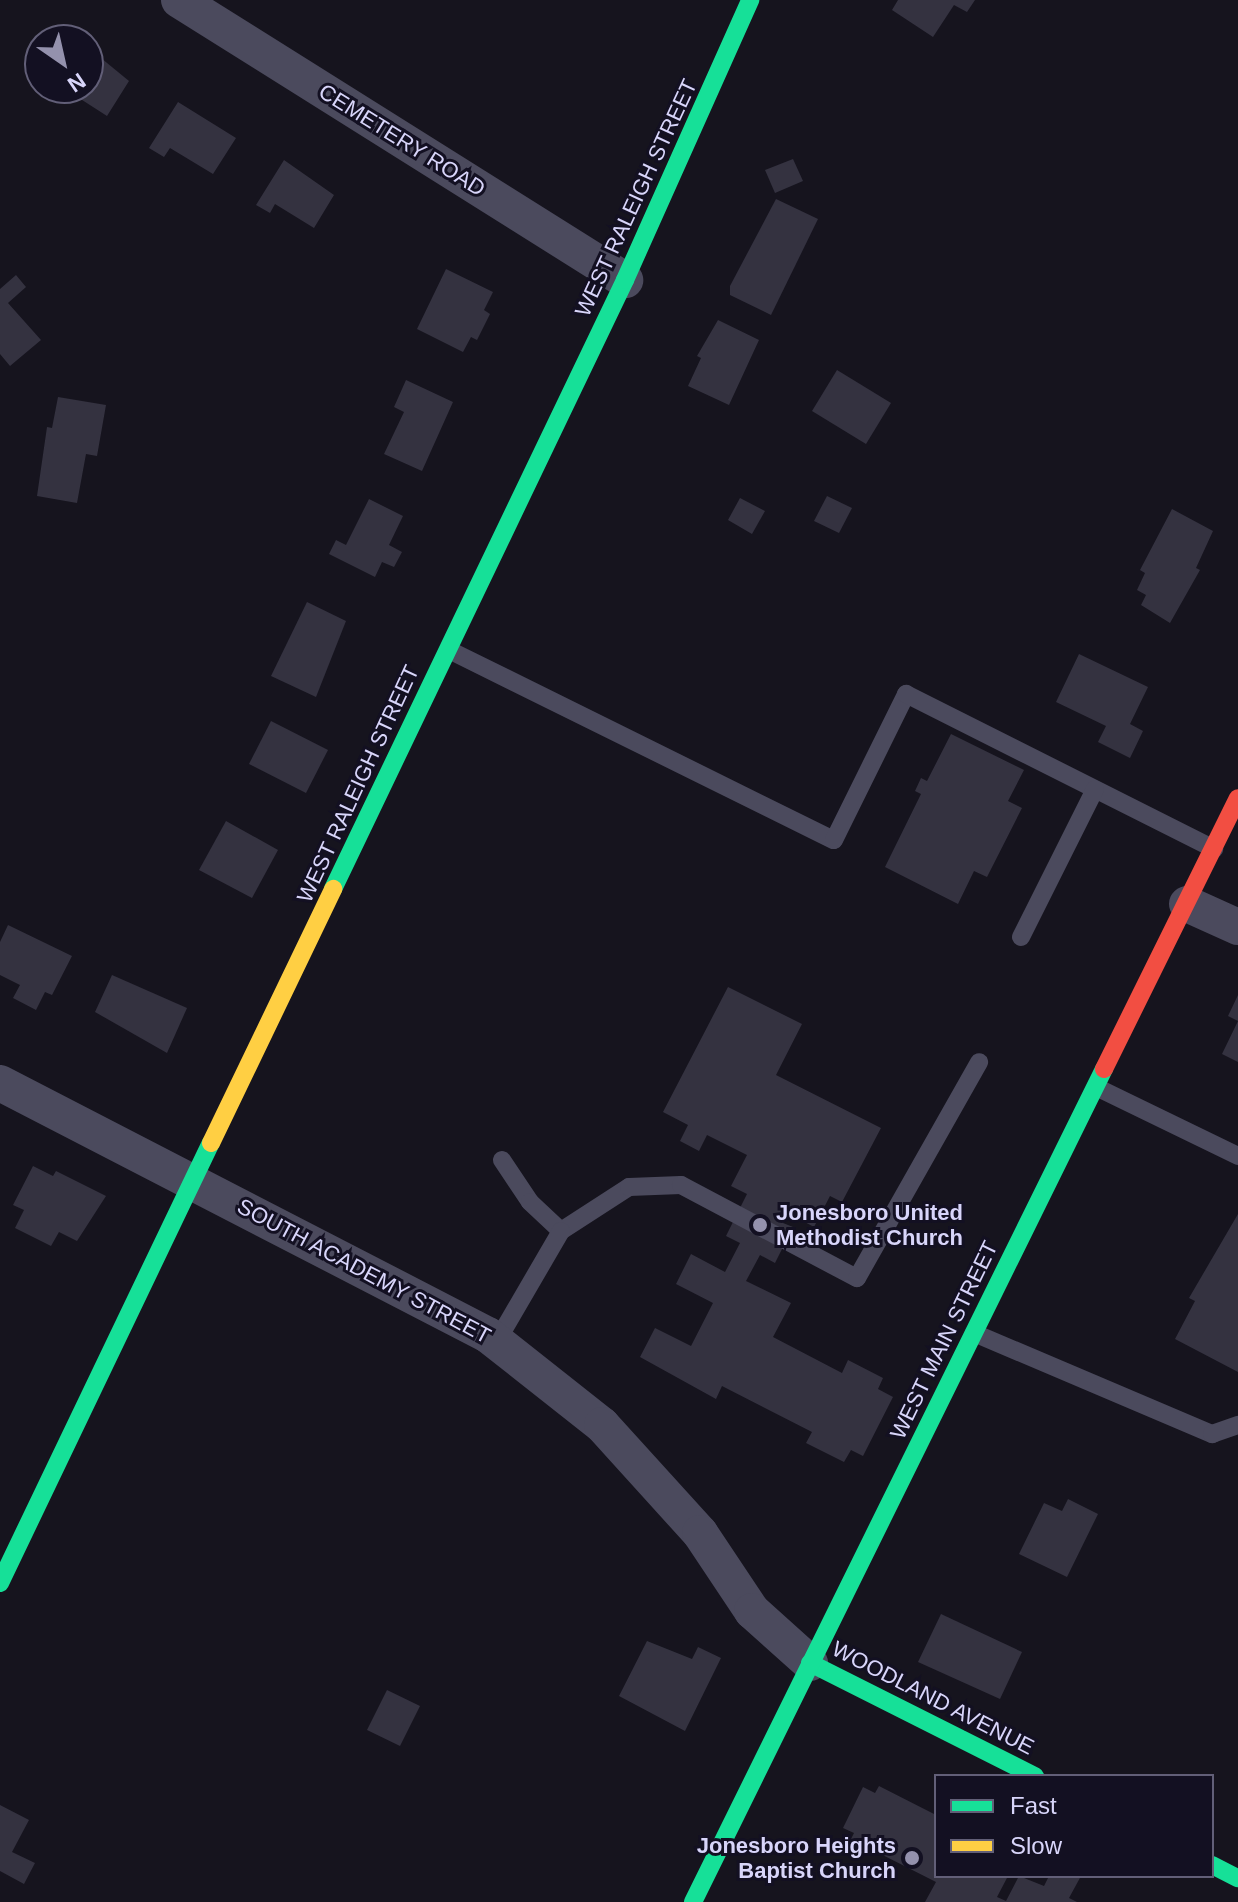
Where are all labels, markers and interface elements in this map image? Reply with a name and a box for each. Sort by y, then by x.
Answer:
north arrow [24,24,104,104]
text: N [63,68,90,97]
street label: WEST RALEIGH STREET [569,75,703,321]
street label: CEMETERY ROAD [314,78,490,202]
street label: WEST RALEIGH STREET [291,661,425,907]
street label: SOUTH ACADEMY STREET [232,1192,496,1350]
place label: Jonesboro United Methodist Church [776,1199,963,1250]
marker: Jonesboro United Methodist Church [751,1216,769,1234]
street label: WEST MAIN STREET [884,1236,1004,1444]
street label: WOODLAND AVENUE [827,1635,1039,1761]
legend [934,1774,1214,1878]
text: Fast [1010,1792,1057,1819]
place label: Jonesboro Heights Baptist Church [697,1832,896,1884]
text: Slow [1010,1832,1062,1859]
marker: Jonesboro Heights Baptist Church [903,1849,921,1867]

